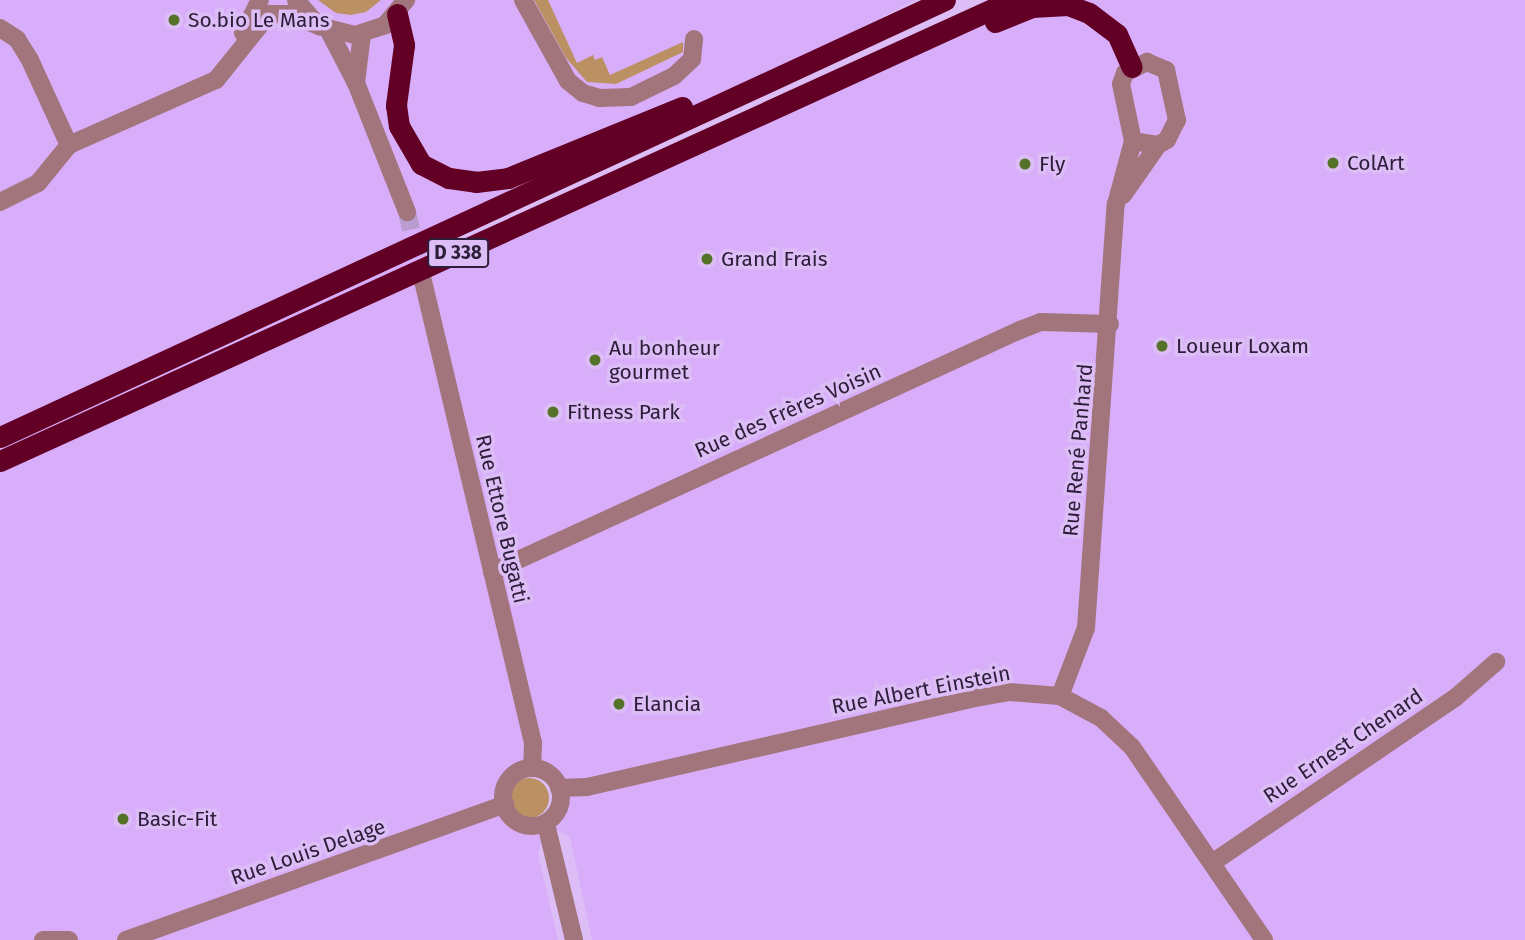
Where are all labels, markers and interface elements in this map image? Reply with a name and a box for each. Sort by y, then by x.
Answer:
place label: So.bio Le Mans [188,7,330,33]
marker: So.bio Le Mans [166,12,182,28]
place label: ColArt [1347,150,1404,176]
place label: Fly [1039,151,1065,177]
marker: ColArt [1325,155,1341,171]
marker: Fly [1017,156,1033,172]
road number: D 338 [426,238,490,268]
place label: Grand Frais [721,246,828,272]
marker: Grand Frais [699,251,715,267]
place label: Loueur Loxam [1176,333,1309,359]
place label: Au bonheur gourmet [609,335,720,385]
marker: Loueur Loxam [1154,338,1170,354]
marker: Au bonheur gourmet [587,352,603,368]
street label: Rue des Frères Voisin [691,359,885,463]
street label: Rue René Panhard [1058,362,1098,538]
place label: Fitness Park [567,399,680,425]
marker: Fitness Park [545,404,561,420]
street label: Rue Ettore Bugatti [470,432,534,606]
street label: Rue Albert Einstein [830,660,1012,720]
street label: Rue Ernest Chenard [1259,683,1427,809]
place label: Elancia [633,691,701,717]
marker: Elancia [611,696,627,712]
place label: Basic-Fit [137,806,217,832]
marker: Basic-Fit [115,811,131,827]
street label: Rue Louis Delage [227,814,389,890]

